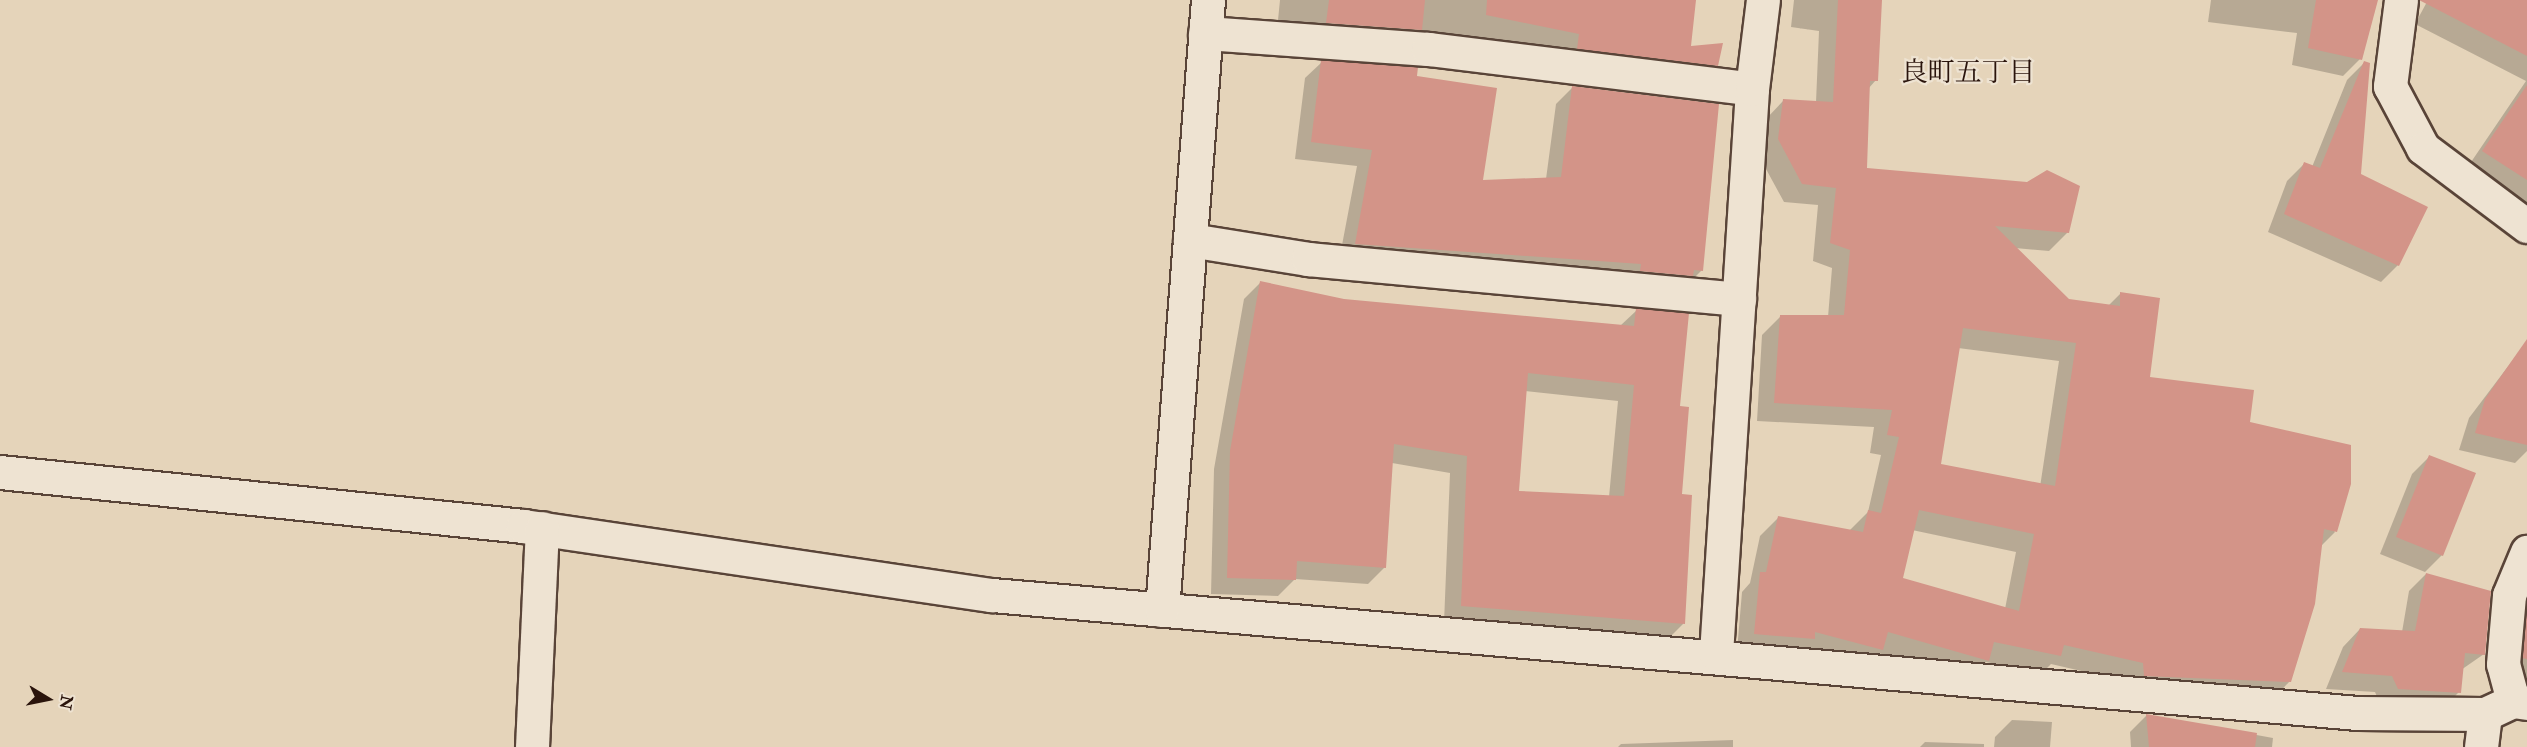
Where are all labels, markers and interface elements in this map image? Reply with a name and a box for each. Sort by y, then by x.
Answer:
district label: 良町五丁目 [1901,57,2035,89]
north arrow [18,669,78,729]
text: N [55,693,77,711]

